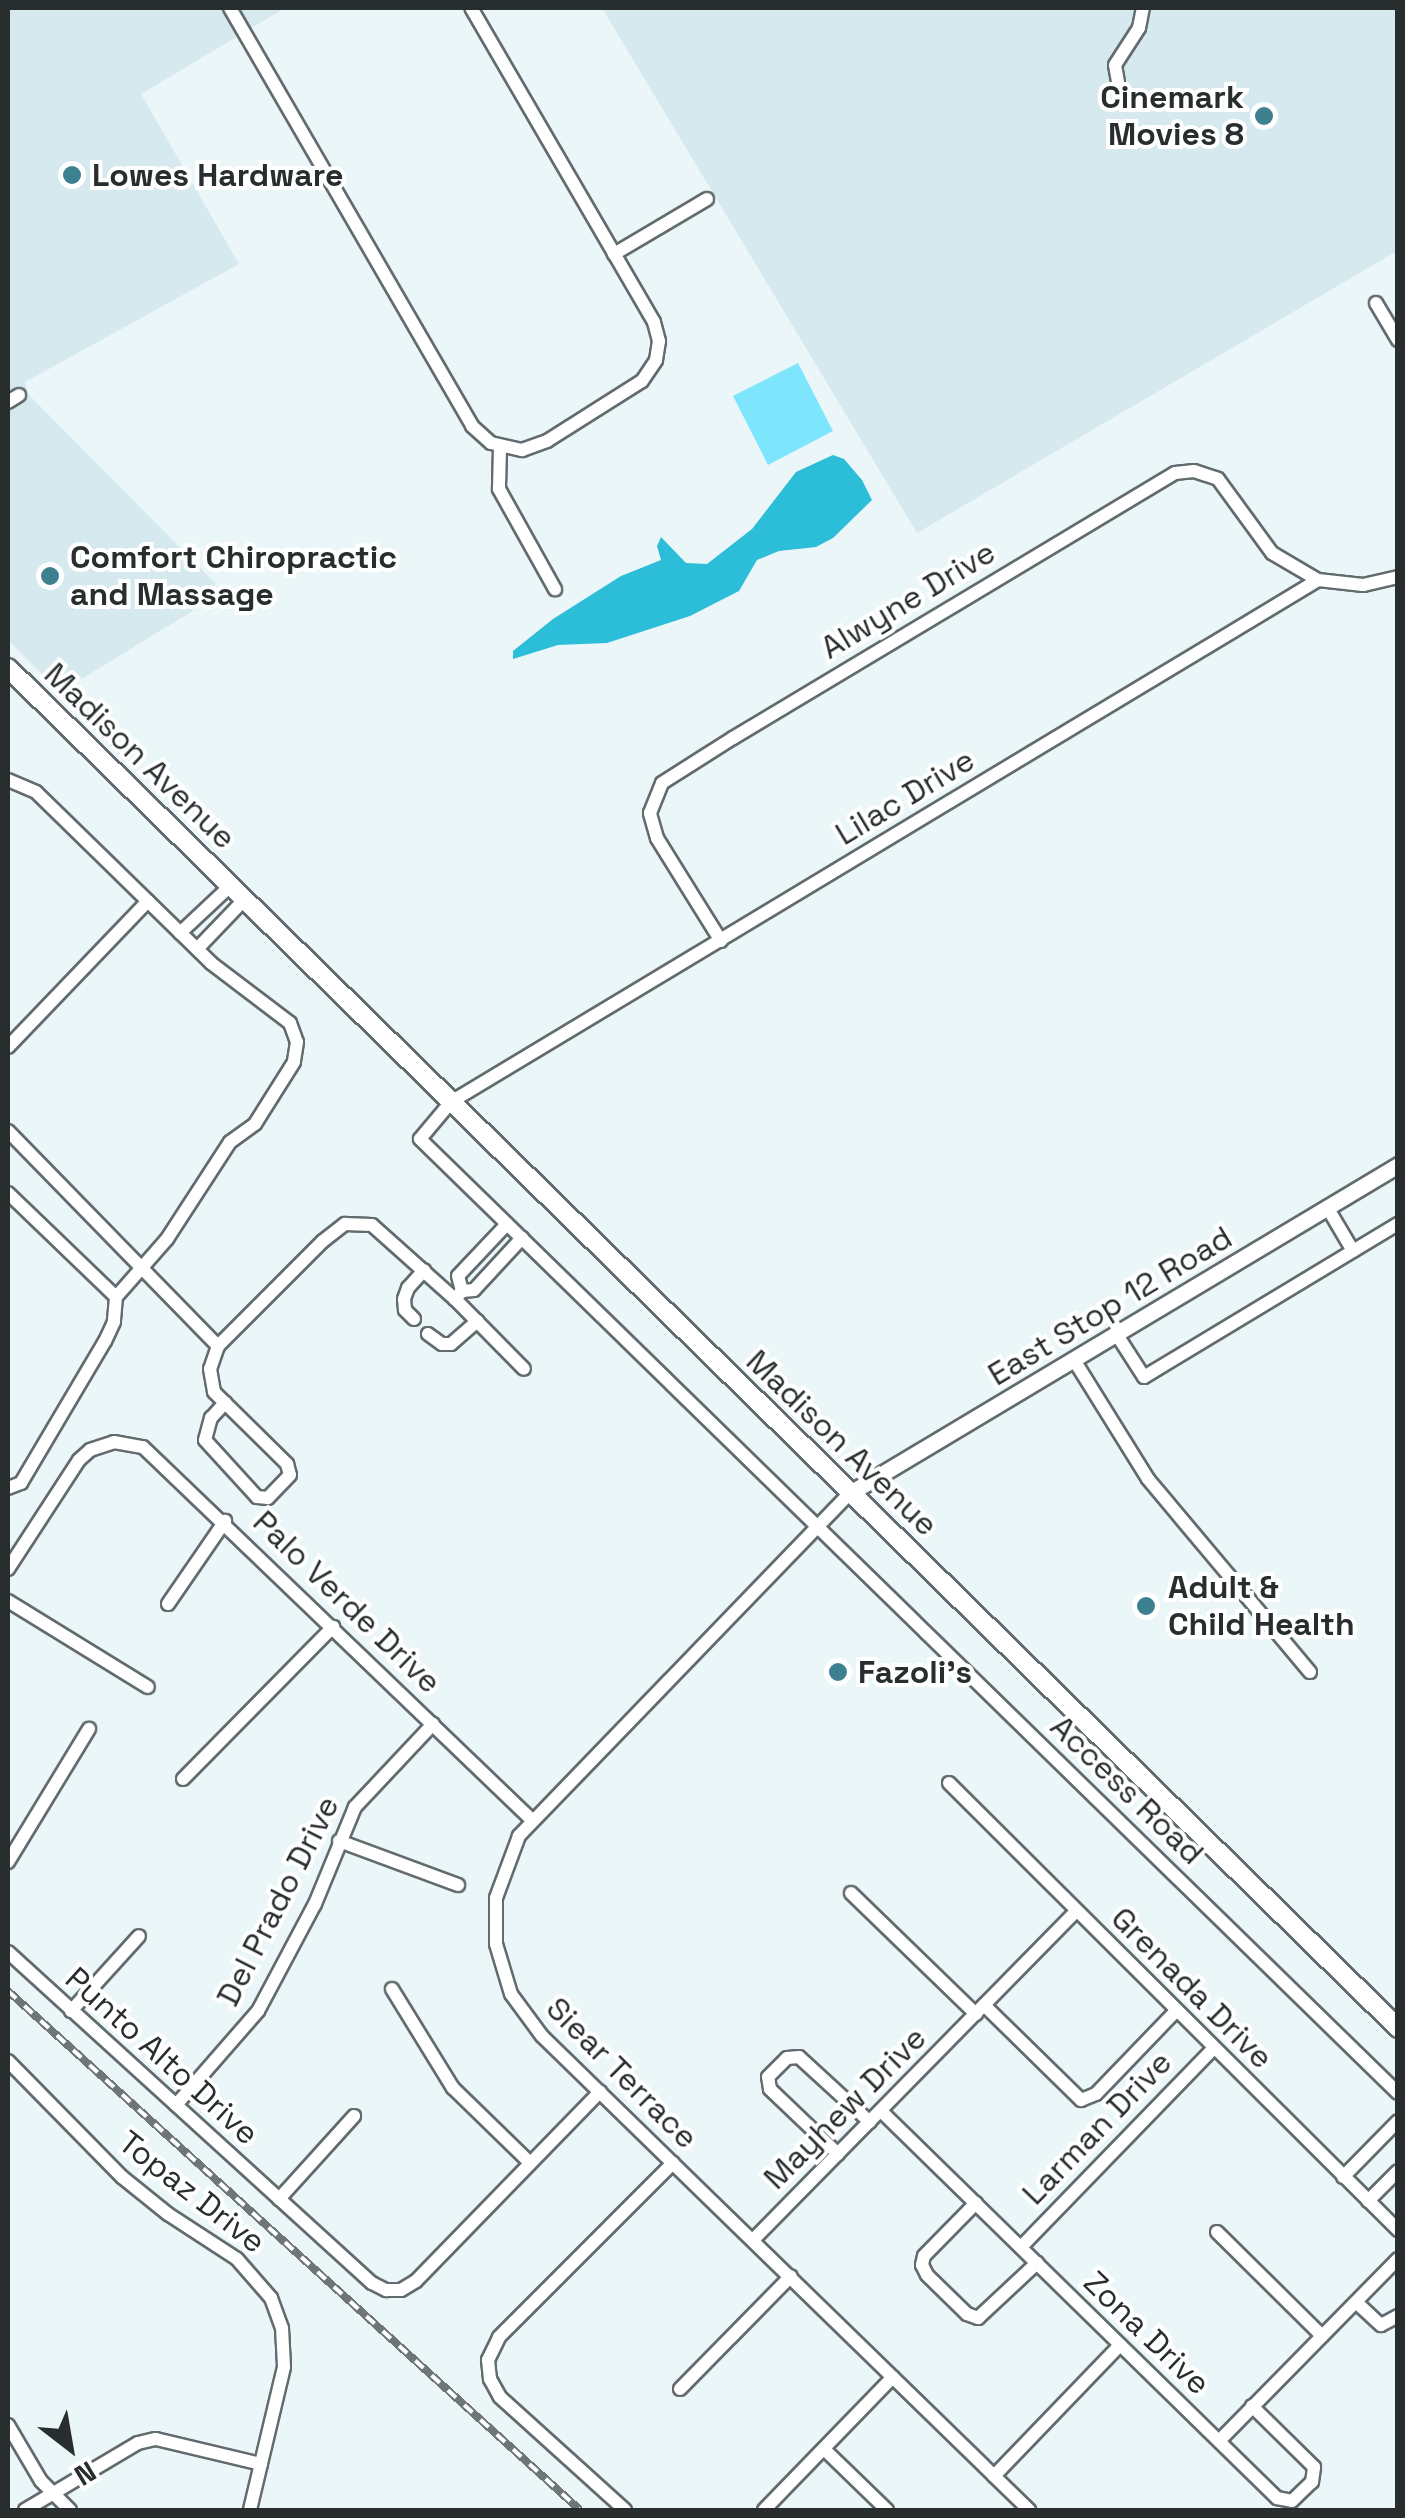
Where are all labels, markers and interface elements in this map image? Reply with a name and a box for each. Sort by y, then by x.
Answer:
place label: Cinemark Movies 8 [1100,79,1244,154]
marker: Cinemark Movies 8 [1253,105,1275,127]
place label: Lowes Hardware [92,156,343,194]
marker: Lowes Hardware [61,164,83,186]
street label: Alwyne Drive [814,533,1002,667]
place label: Comfort Chiropractic and Massage [70,539,397,614]
marker: Comfort Chiropractic and Massage [39,565,61,587]
street label: Madison Avenue [36,655,244,857]
street label: Lilac Drive [829,741,981,853]
street label: East Stop 12 Road [981,1218,1239,1394]
street label: Madison Avenue [738,1342,946,1544]
street label: Palo Verde Drive [245,1503,449,1701]
place label: Adult & Child Health [1168,1569,1355,1644]
marker: Adult & Child Health [1133,1593,1159,1619]
place label: Fazoli's [858,1653,972,1691]
marker: Fazoli's [827,1661,849,1683]
street label: Access Road [1042,1707,1212,1873]
street label: Del Prado Drive [209,1790,347,2012]
street label: Grenada Drive [1103,1899,1281,2077]
street label: Punto Alto Drive [57,1959,267,2153]
street label: Siear Terrace [538,1989,706,2157]
street label: Mayhew Drive [756,2019,934,2197]
street label: Larman Drive [1014,2043,1180,2213]
street label: Topaz Drive [111,2123,273,2261]
street label: Zona Drive [1076,2263,1218,2403]
north arrow [20,2398,120,2498]
text: N [68,2453,103,2494]

